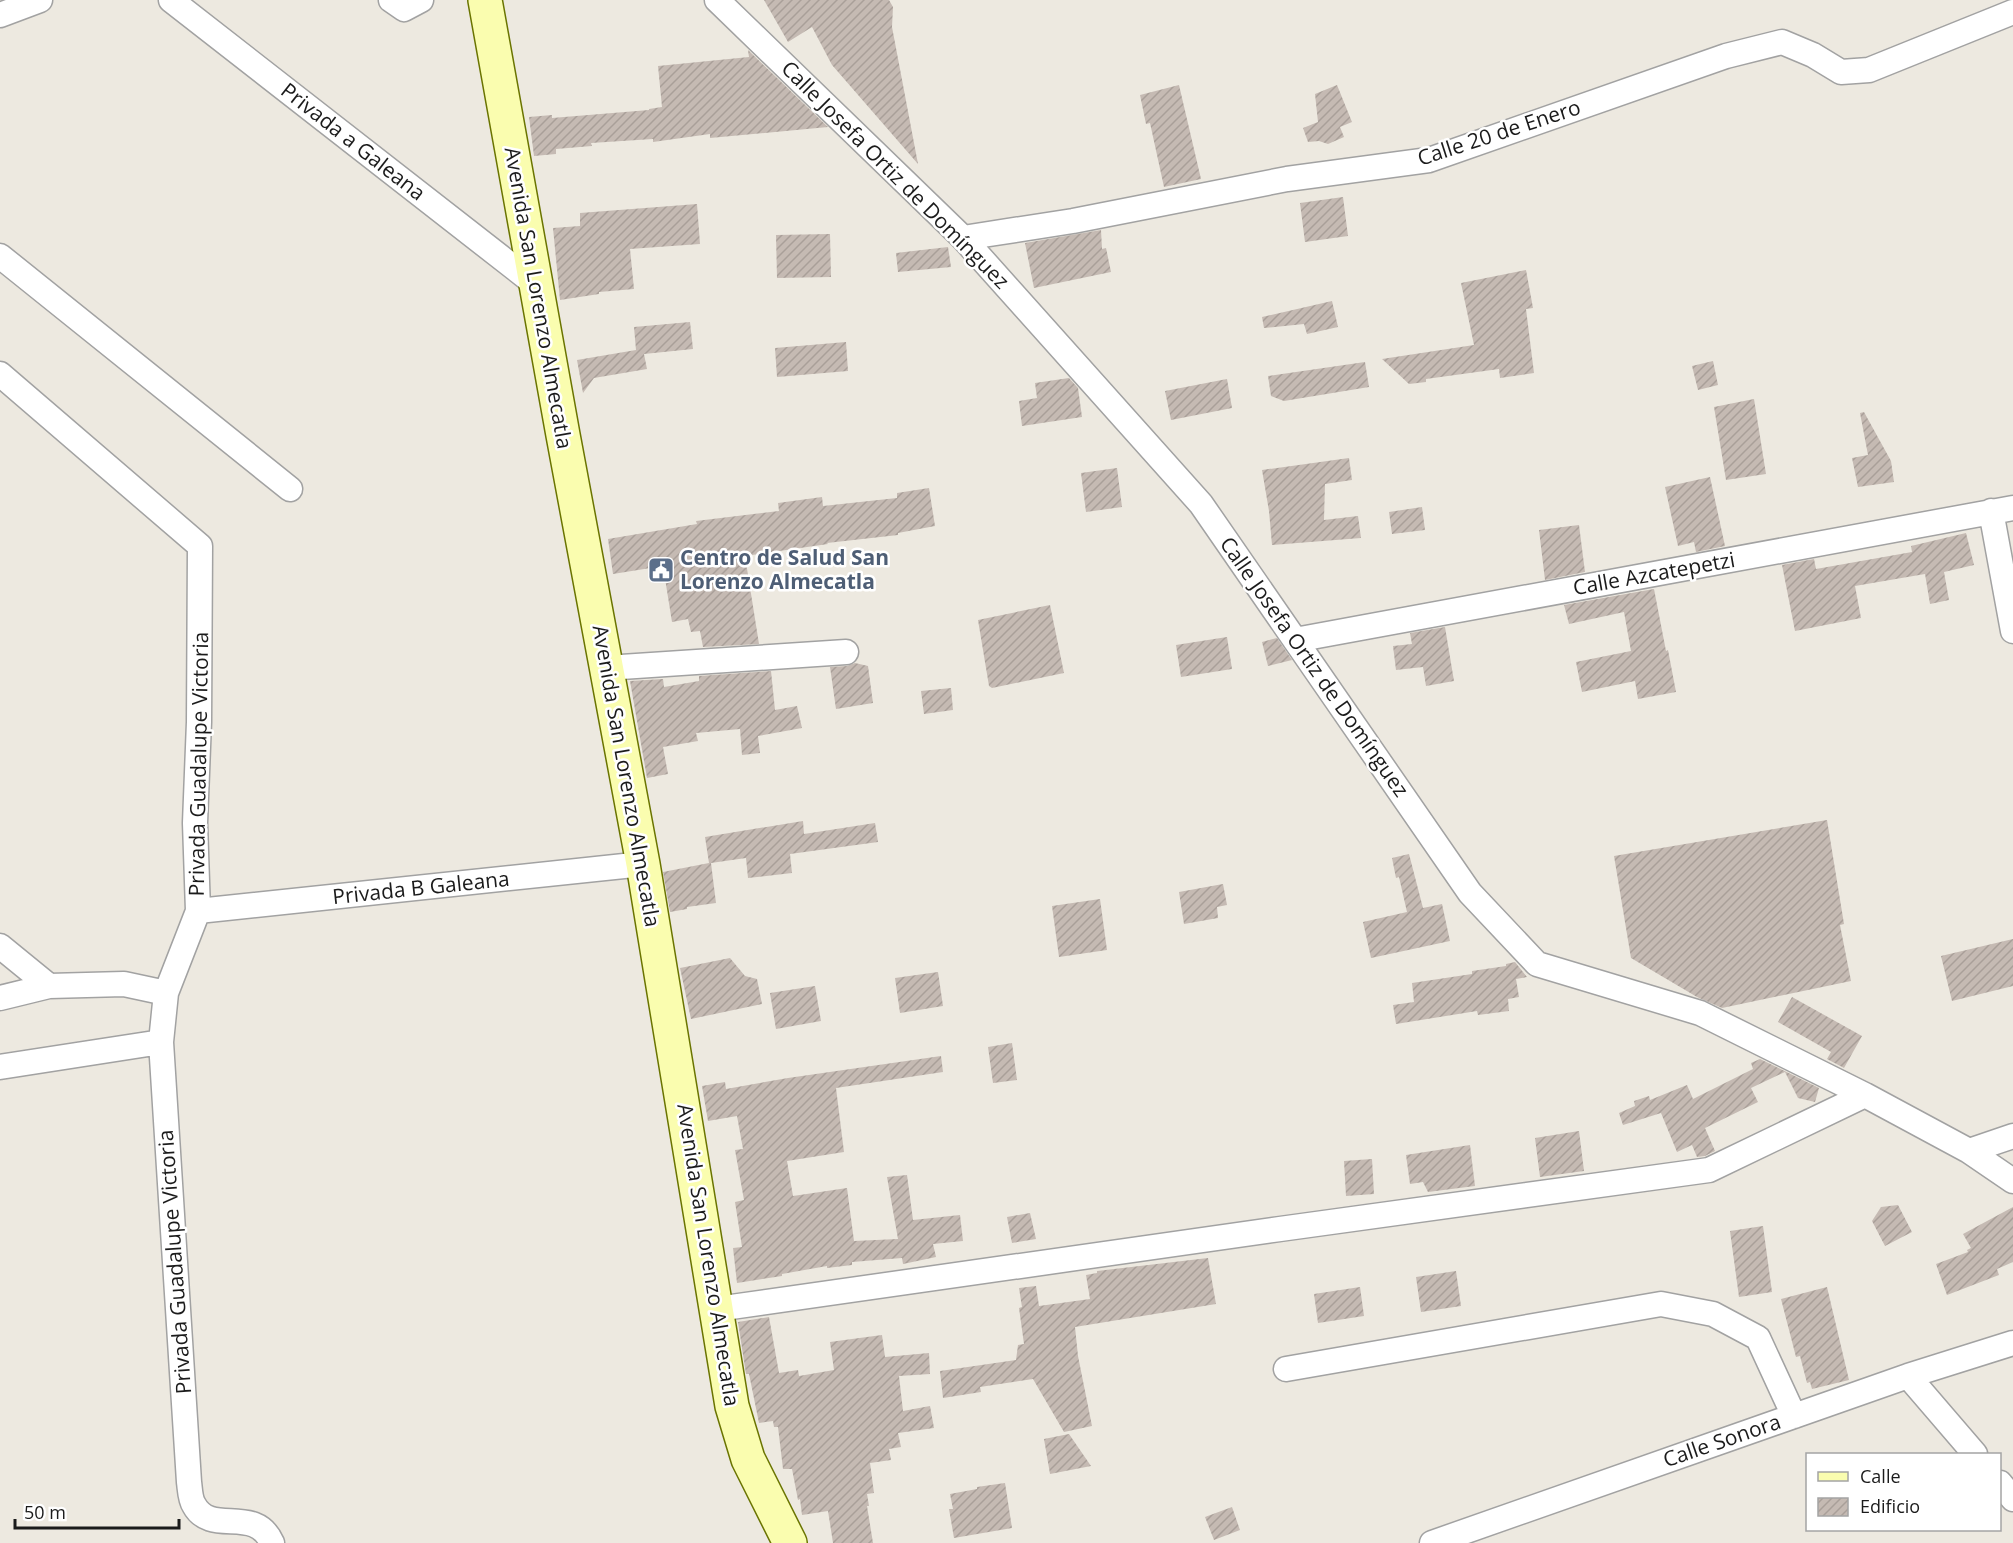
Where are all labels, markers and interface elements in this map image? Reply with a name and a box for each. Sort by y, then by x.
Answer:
street label: Calle Josefa Ortiz de Domínguez [776,54,1016,294]
street label: Privada a Galeana [276,76,432,206]
street label: Calle 20 de Enero [1414,92,1584,172]
street label: Avenida San Lorenzo Almecatla [499,145,579,451]
street label: Calle Josefa Ortiz de Domínguez [1214,531,1416,802]
place label: Centro de Salud San Lorenzo Almecatla [680,543,889,595]
street label: Calle Azcatepetzi [1571,545,1737,601]
public building icon: Centro de Salud San Lorenzo Almecatla [646,555,676,585]
street label: Avenida San Lorenzo Almecatla [587,623,667,929]
street label: Privada Guadalupe Victoria [182,631,214,897]
street label: Privada B Galeana [331,864,511,910]
street label: Avenida San Lorenzo Almecatla [671,1102,747,1408]
street label: Privada Guadalupe Victoria [151,1129,197,1395]
street label: Calle Sonora [1659,1407,1784,1473]
legend [1806,1453,2001,1531]
text: Calle [1860,1464,1901,1488]
scale bar [15,1492,178,1530]
text: Edificio [1860,1494,1920,1518]
text: 50 m [24,1500,66,1524]

